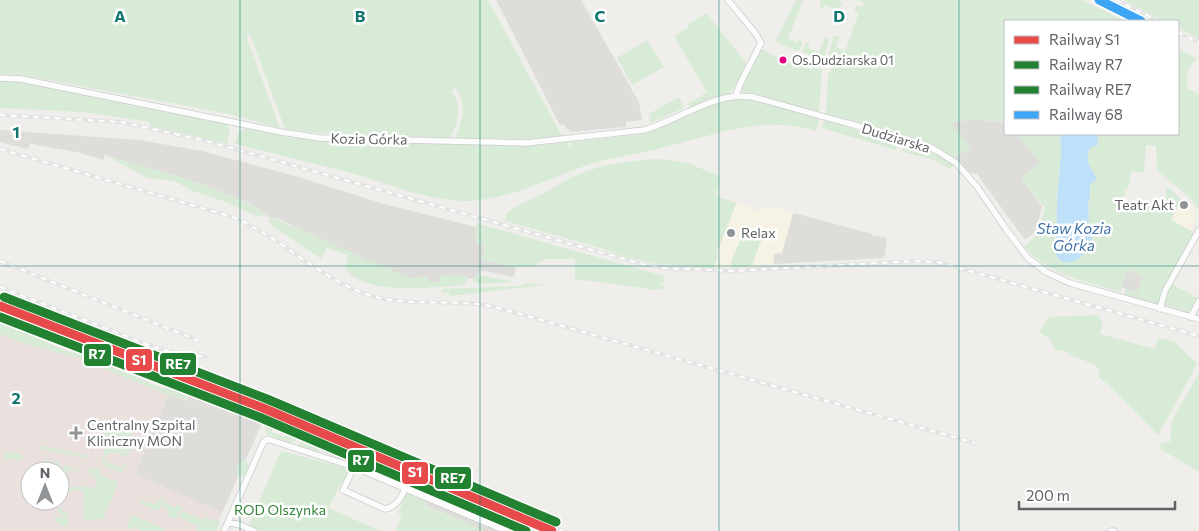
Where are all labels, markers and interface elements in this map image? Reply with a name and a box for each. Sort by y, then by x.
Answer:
text: A [114,6,126,25]
text: B [355,6,366,25]
text: C [595,6,606,25]
text: D [833,6,845,25]
legend [1004,20,1179,135]
text: Railway S1 [1049,30,1120,48]
place label: Os.Dudziarska 01 [792,52,894,68]
marker: Os.Dudziarska 01 [778,55,788,65]
text: Railway R7 [1049,55,1123,73]
text: Railway RE7 [1049,80,1132,98]
text: Railway 68 [1049,105,1123,123]
street label: Dudziarska [860,119,932,156]
text: 1 [12,122,20,141]
street label: Kozia Górka [330,129,408,148]
place label: Teatr Akt [1114,196,1174,213]
marker: Teatr Akt [1178,199,1190,211]
water label: Staw Kozia Górka [1037,219,1111,254]
place label: Relax [741,224,776,241]
marker: Relax [725,227,737,239]
line badge: R7 [83,343,112,367]
text: R7 [88,345,106,362]
line badge: S1 [125,348,153,372]
text: S1 [132,351,146,368]
line badge: RE7 [159,352,197,376]
text: RE7 [165,355,191,372]
text: 2 [11,388,21,407]
place label: Centralny Szpital Kliniczny MON [87,416,196,449]
marker: Centralny Szpital Kliniczny MON [69,426,83,440]
line badge: R7 [347,449,375,473]
text: R7 [352,451,370,468]
north arrow [20,461,70,511]
line badge: S1 [401,461,429,485]
text: S1 [408,463,422,480]
text: N [40,464,50,481]
line badge: RE7 [434,466,472,490]
text: RE7 [440,469,466,486]
scale bar [1019,478,1175,510]
text: 200 m [1026,486,1070,504]
park label: ROD Olszynka [234,501,326,518]

